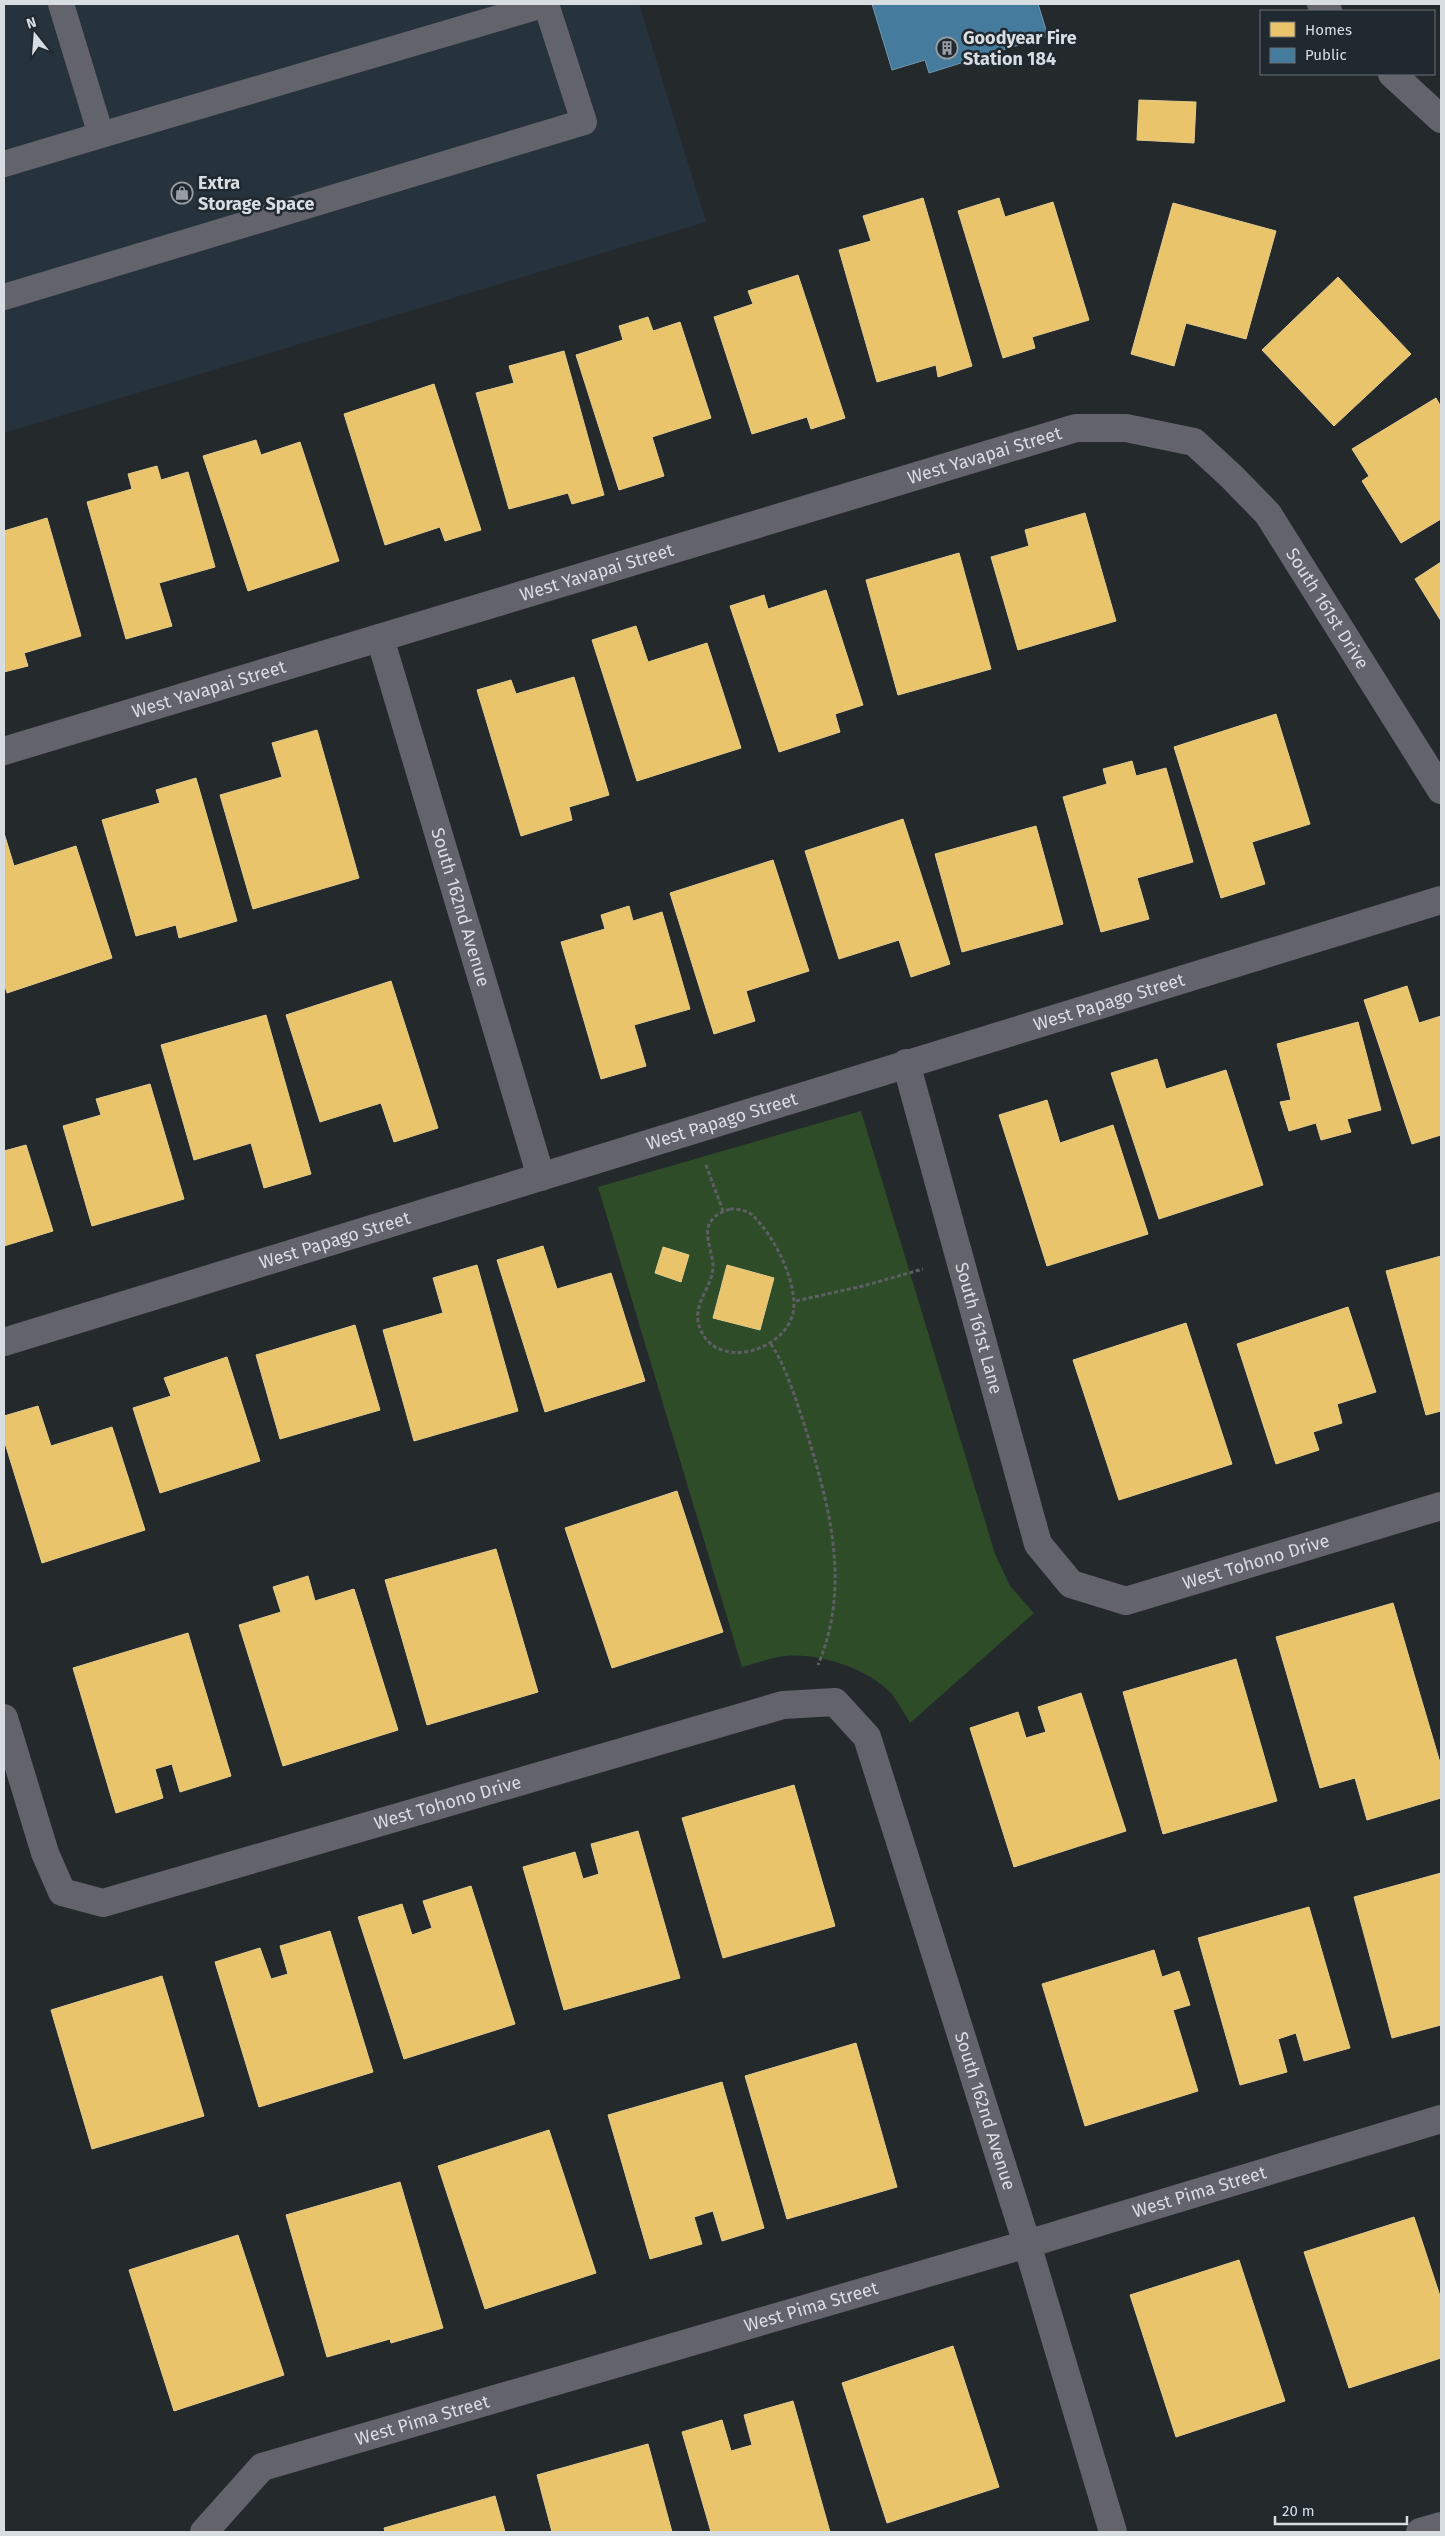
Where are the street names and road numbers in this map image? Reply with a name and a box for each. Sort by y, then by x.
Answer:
street label: West Yavapai Street [905,422,1065,489]
street label: West Yavapai Street [517,539,677,606]
street label: South 161st Drive [1281,544,1374,673]
street label: West Yavapai Street [129,656,289,723]
street label: South 162nd Avenue [426,825,495,989]
street label: West Papago Street [1031,968,1188,1036]
street label: West Papago Street [644,1087,800,1155]
street label: West Papago Street [257,1207,413,1274]
street label: South 161st Lane [950,1260,1007,1397]
street label: West Tohono Drive [1180,1529,1332,1594]
street label: West Tohono Drive [371,1771,524,1834]
street label: South 162nd Avenue [950,2029,1020,2193]
street label: West Pima Street [1130,2161,1269,2223]
street label: West Pima Street [741,2277,881,2337]
street label: West Pima Street [353,2390,492,2450]

